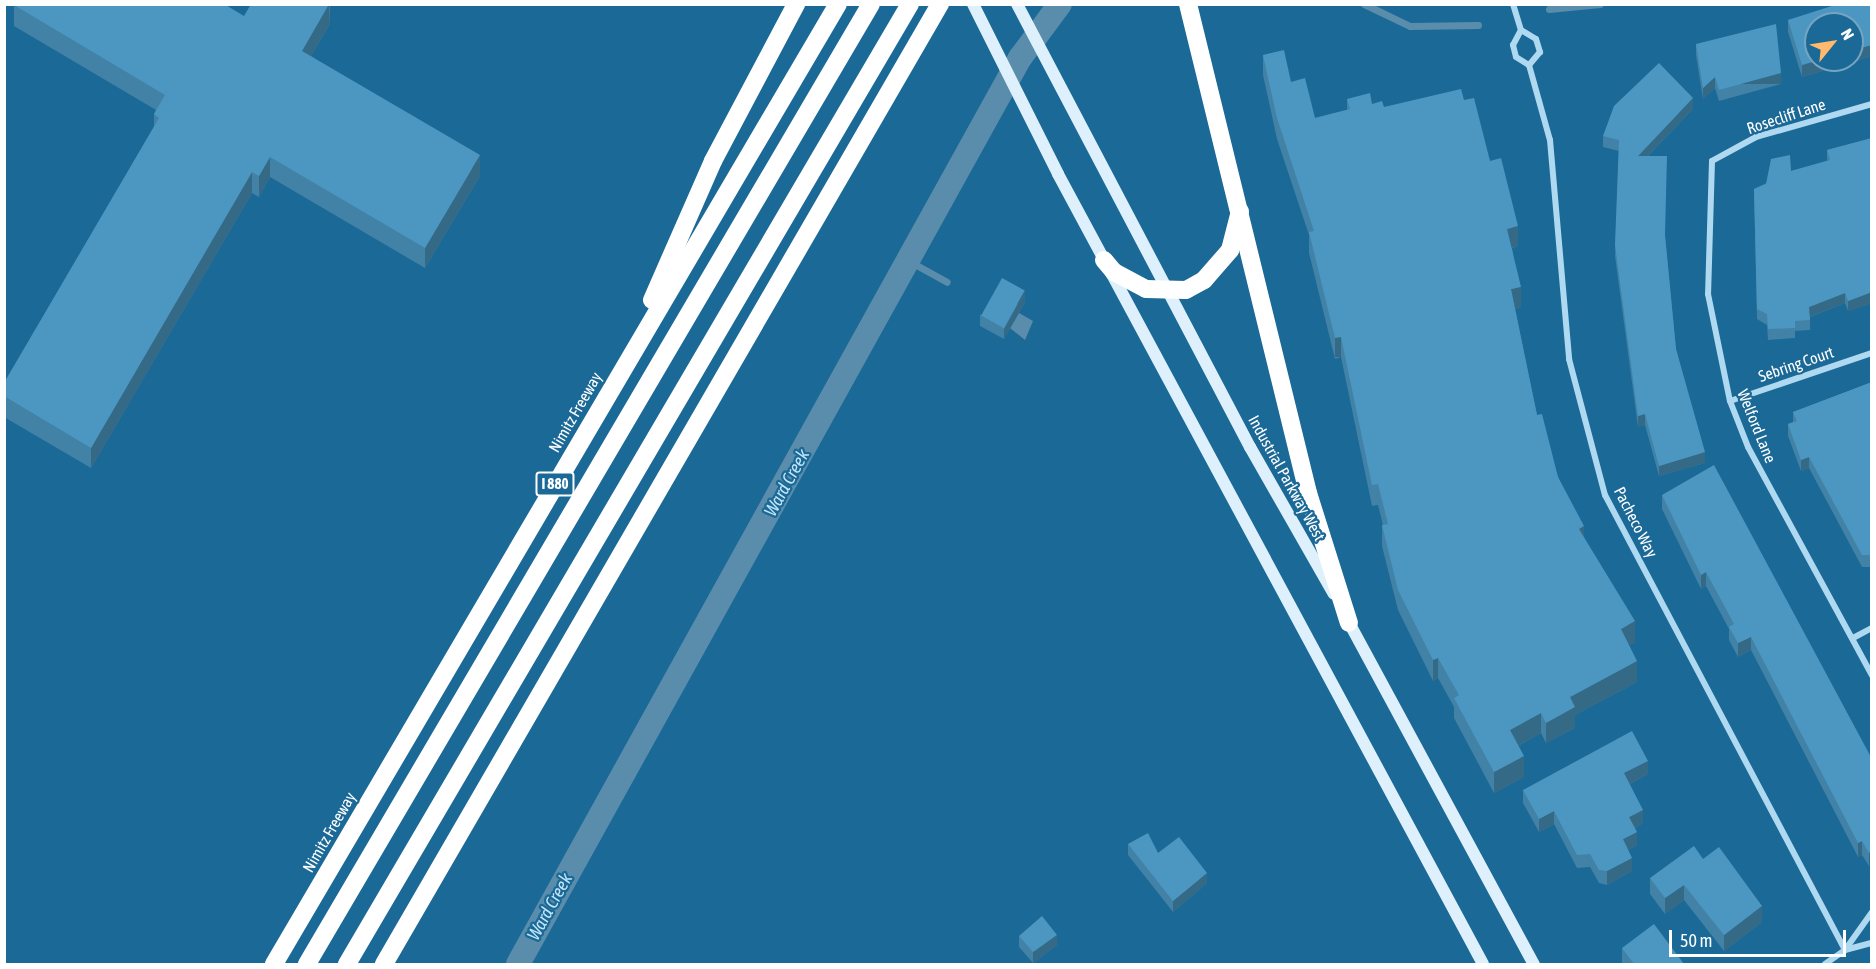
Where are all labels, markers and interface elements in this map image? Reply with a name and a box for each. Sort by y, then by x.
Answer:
north arrow [1804,12,1864,72]
text: N [1838,25,1858,43]
street label: Rosecliff Lane [1744,94,1828,138]
street label: Sebring Court [1756,342,1836,386]
street label: Nimitz Freeway [544,368,606,456]
street label: Welford Lane [1734,386,1780,466]
street label: Industrial Parkway West [1245,412,1329,544]
water label: Ward Creek [760,446,814,520]
road number: I 880 [534,472,576,496]
street label: Pacheco Way [1610,484,1662,560]
street label: Nimitz Freeway [298,788,360,876]
water label: Ward Creek [523,870,577,944]
scale bar [1672,918,1849,956]
text: 50 m [1680,930,1712,951]

